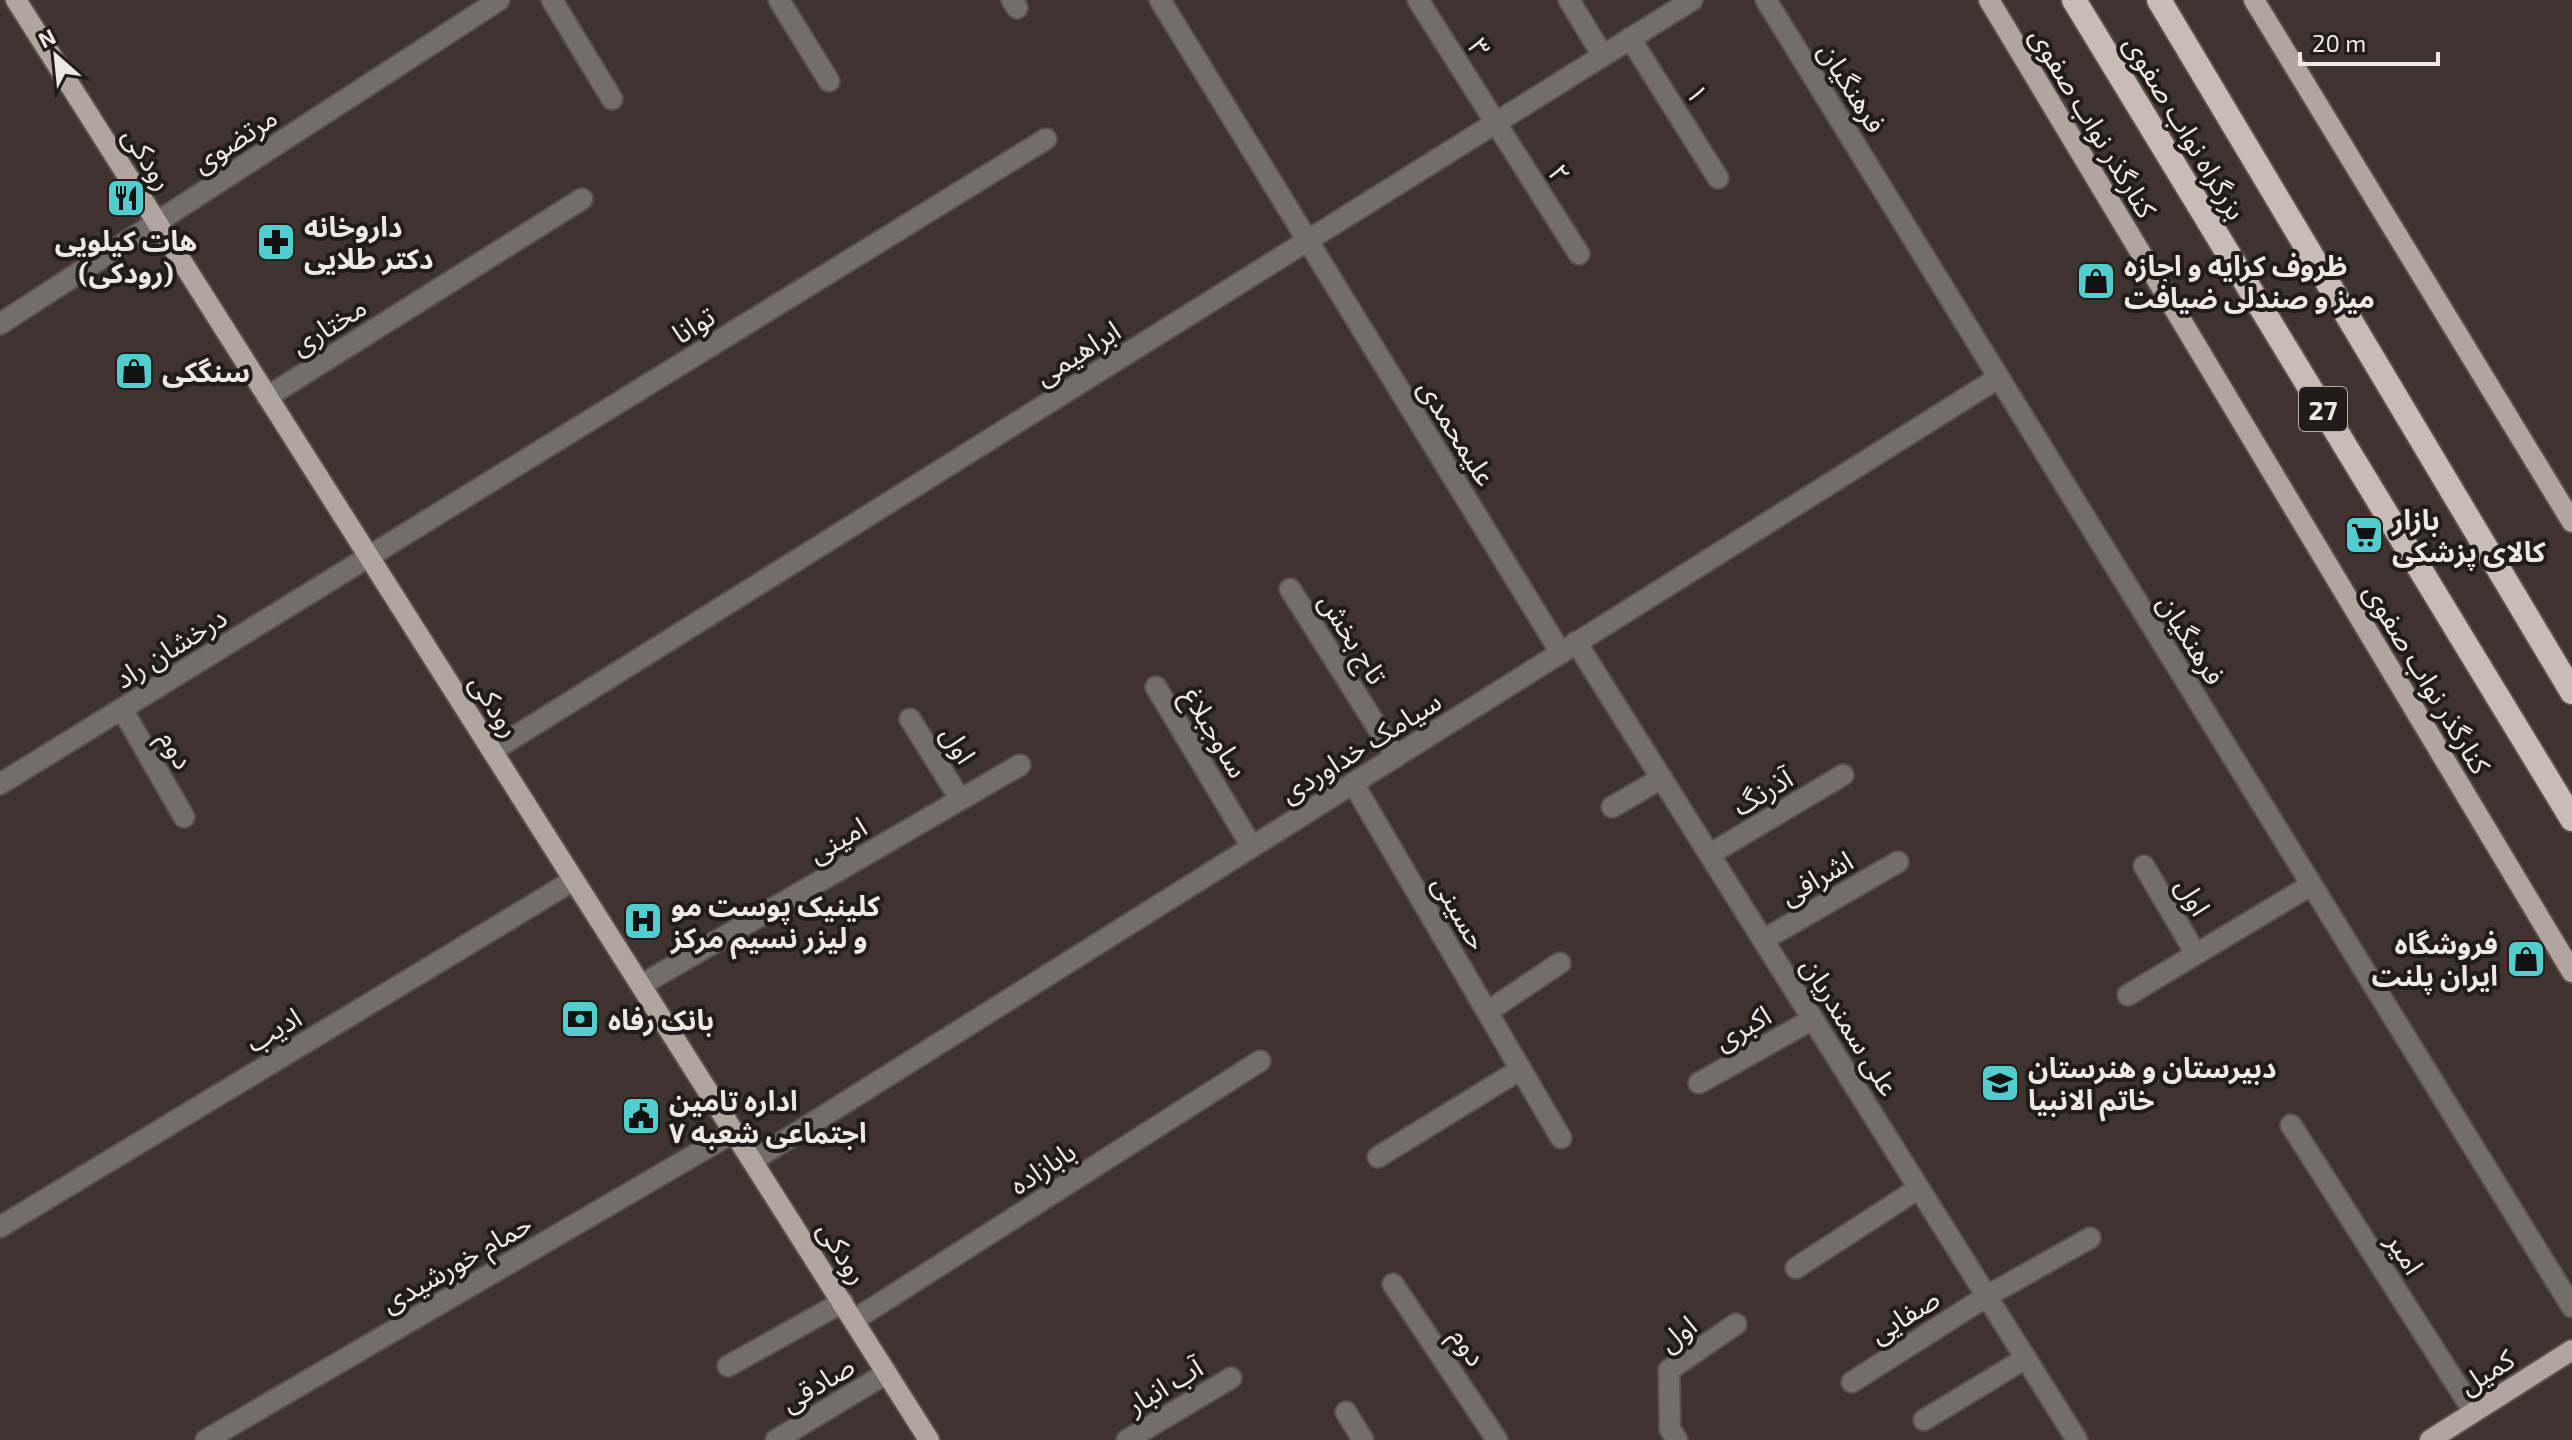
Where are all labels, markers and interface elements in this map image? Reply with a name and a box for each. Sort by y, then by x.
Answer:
north arrow [16,16,96,96]
scale bar [2300,16,2438,66]
street label: کنارگذر نواب صفوی [2023,20,2165,224]
text: N [33,22,59,52]
text: 20 m [2312,28,2366,57]
street label: بزرگراه نواب صفوی [2117,29,2254,226]
street label: ۳ [1461,31,1499,63]
street label: فرهنگیان [1811,36,1894,139]
street label: ۱ [1679,77,1717,109]
street label: مرتضوی [185,99,283,180]
street label: رودکی [116,120,182,196]
street label: ۲ [1541,157,1579,189]
restaurant icon: هات کیلویی (رودکی) [105,177,147,219]
place label: داروخانه دکتر طلایی [304,209,433,276]
pharmacy icon: داروخانه دکتر طلایی [255,221,297,263]
place label: هات کیلویی (رودکی) [55,223,197,290]
place label: ظروف کرایه و اجازه میز و صندلی ضیافت [2124,248,2375,315]
shop icon: ظروف کرایه و اجازه میز و صندلی ضیافت [2075,260,2117,302]
street label: مختاری [284,289,373,362]
street label: توانا [665,298,721,351]
street label: ابراهیمی [1028,313,1127,392]
shop icon: سنگکی [113,350,155,392]
place label: سنگکی [162,354,250,388]
street label: علیمحمدی [1412,372,1504,492]
road number: 27 [2299,387,2347,431]
place label: بازار کالای پزشکی [2391,502,2546,571]
supermarket icon: بازار کالای پزشکی [2343,514,2385,556]
street label: کنارگذر نواب صفوی [2357,576,2499,780]
street label: تاج بخش [1308,586,1395,693]
street label: فرهنگیان [2150,588,2233,691]
street label: درخشان راد [108,599,233,696]
street label: رودکی [463,667,529,743]
street label: ساوجبلاغ [1171,681,1256,786]
street label: سیامک خداوردی [1273,683,1447,810]
street label: اول [933,719,984,770]
street label: دوم [148,723,202,777]
street label: آذرنگ [1726,759,1800,823]
street label: امینی [802,809,873,870]
street label: اشرافی [1773,843,1859,912]
street label: حسینی [1425,868,1496,956]
street label: اول [2169,871,2219,922]
place label: کلینیک پوست مو و لیزر نسیم مرکز [670,888,880,960]
hospital icon: کلینیک پوست مو و لیزر نسیم مرکز [622,900,664,942]
place label: فروشگاه ایران پلنت [2372,926,2498,995]
shop icon: فروشگاه ایران پلنت [2505,938,2547,980]
street label: علی سمندریان [1794,950,1907,1102]
street label: اکبری [1707,997,1777,1058]
bank icon: بانک رفاه [559,998,601,1040]
street label: ادیب [239,999,307,1059]
place label: بانک رفاه [608,1002,714,1037]
place label: دبیرستان و هنرستان خاتم الانبیا [2028,1050,2276,1122]
school or university icon: دبیرستان و هنرستان خاتم الانبیا [1979,1062,2021,1104]
place label: اداره تامین اجتماعی شعبه ۷ [669,1083,867,1150]
public building icon: اداره تامین اجتماعی شعبه ۷ [620,1095,662,1137]
street label: بابازاده [1002,1133,1082,1202]
street label: حمام خورشیدی [375,1205,540,1323]
street label: رودکی [811,1214,877,1290]
street label: امیر [2379,1225,2432,1281]
street label: صفایی [1863,1280,1946,1350]
street label: اول [1651,1308,1703,1359]
street label: دوم [1440,1320,1494,1375]
street label: کمیل [2452,1341,2521,1402]
street label: صادقی [774,1348,861,1419]
street label: آب انبار [1119,1348,1210,1422]

